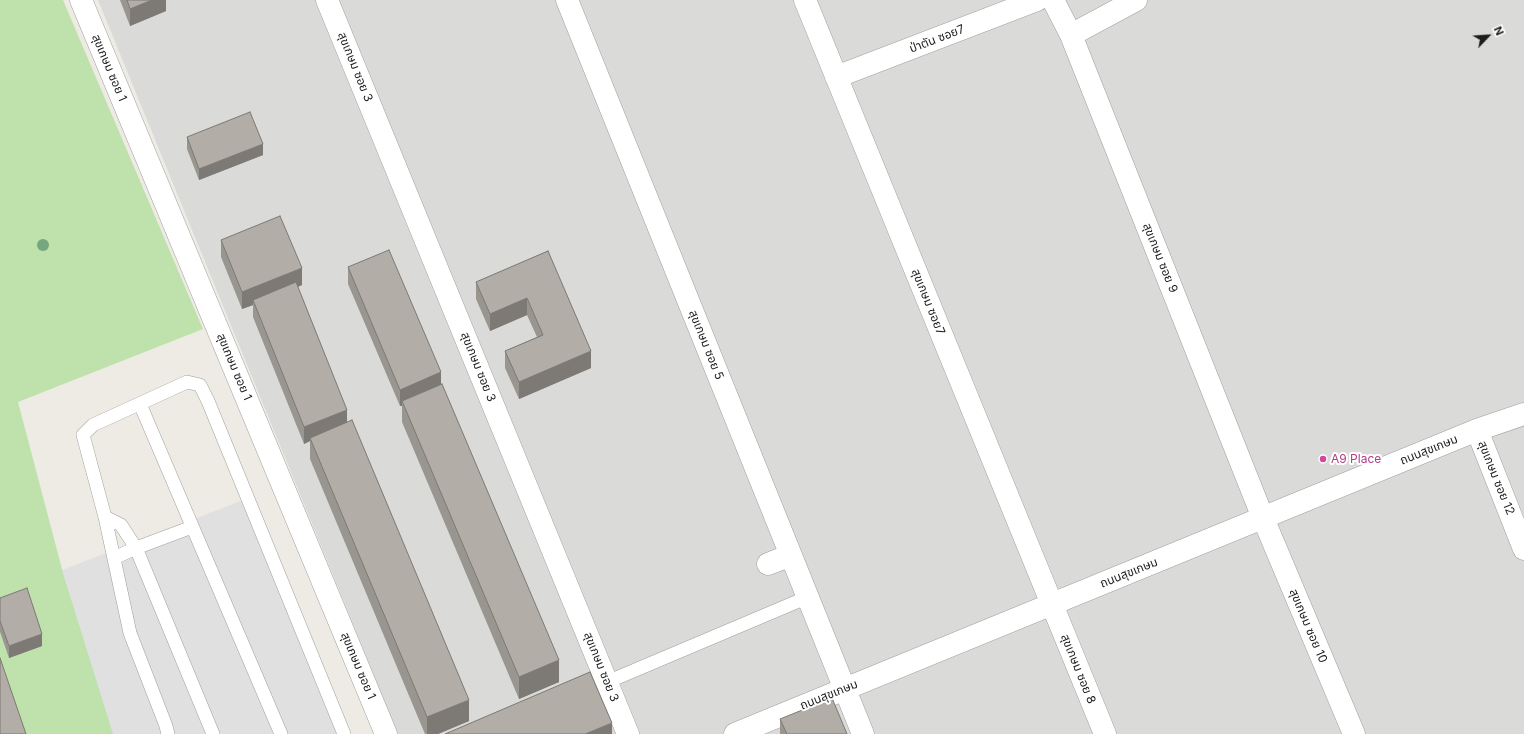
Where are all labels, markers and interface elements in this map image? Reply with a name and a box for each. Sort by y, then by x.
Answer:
north arrow [1468,16,1508,56]
street label: ป่าตัน ซอย7 [907,22,967,56]
text: N [1491,24,1507,38]
street label: สุขเกษม ซอย 3 [334,30,376,104]
street label: สุขเกษม ซอย 1 [88,32,130,104]
street label: สุขเกษม ซอย 9 [1139,221,1181,295]
street label: สุขเกษม ซอย7 [908,267,948,337]
street label: สุขเกษม ซอย 5 [685,308,727,382]
street label: สุขเกษม ซอย 3 [457,330,499,404]
street label: สุขเกษม ซอย 1 [213,331,255,403]
street label: ถนนสุขเกษม [1398,432,1460,468]
street label: สุขเกษม ซอย 12 [1475,439,1517,517]
place label: A9 Place [1331,452,1381,466]
marker: A9 Place [1318,454,1328,464]
street label: ถนนสุขเกษม [1098,555,1160,591]
street label: สุขเกษม ซอย 10 [1286,587,1330,665]
street label: สุขเกษม ซอย 1 [337,630,379,702]
street label: สุขเกษม ซอย 3 [580,630,622,704]
street label: สุขเกษม ซอย 8 [1057,632,1099,706]
street label: ถนนสุขเกษม [798,677,860,713]

